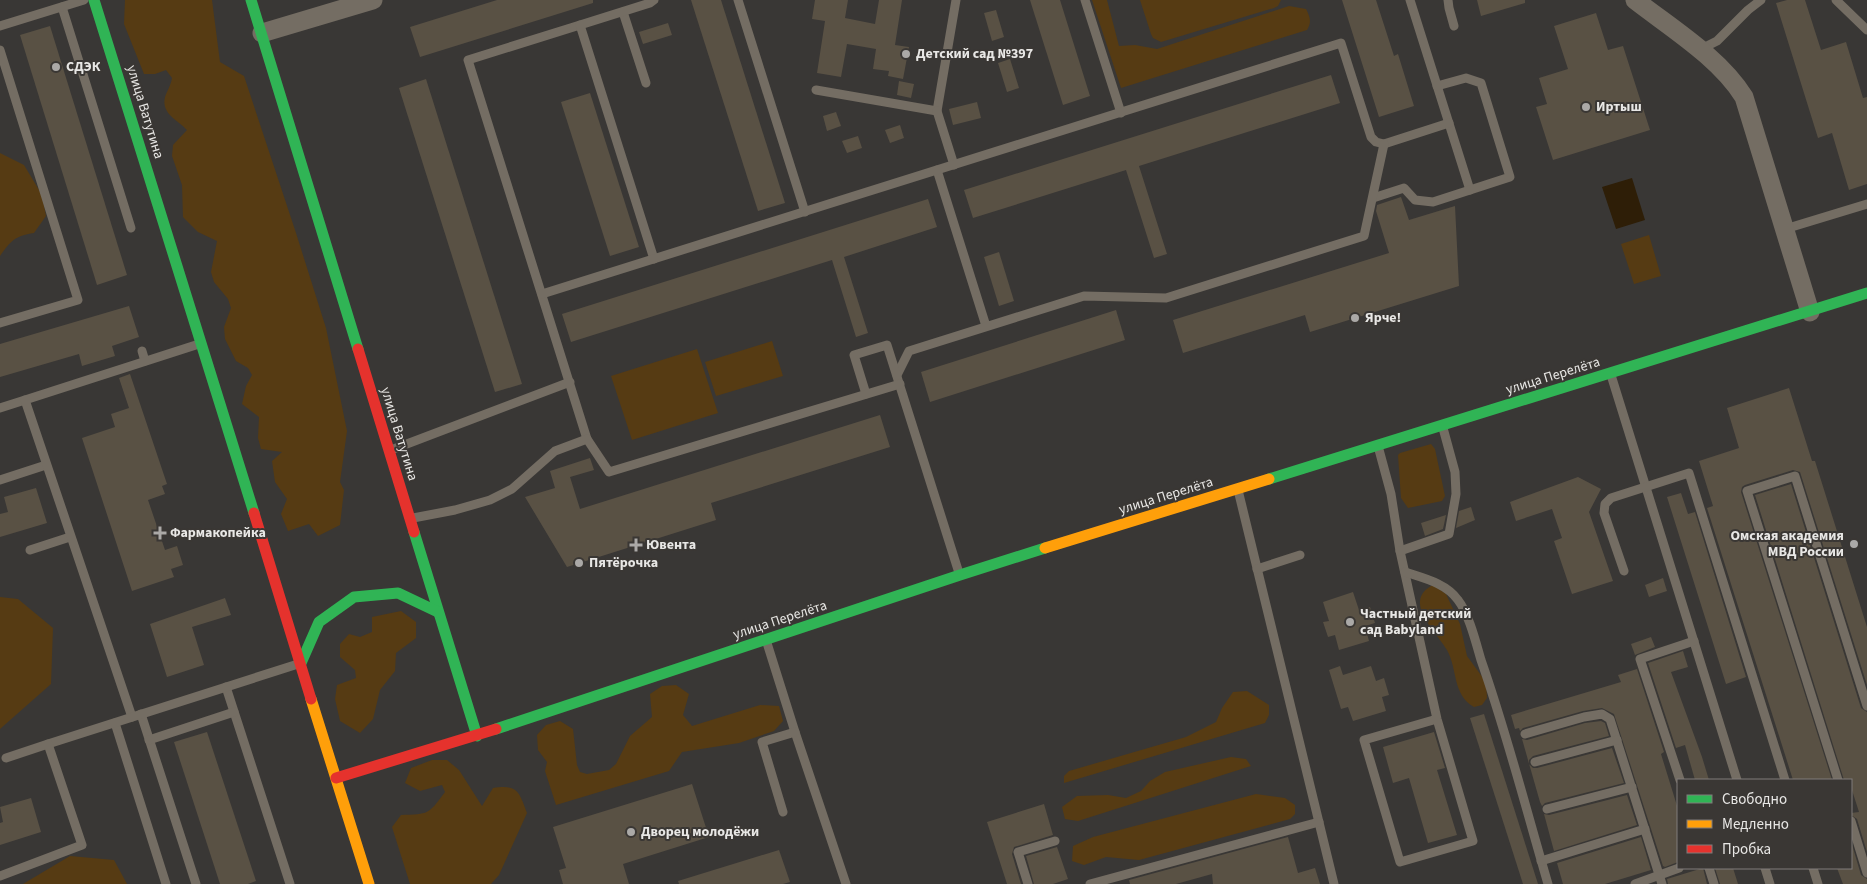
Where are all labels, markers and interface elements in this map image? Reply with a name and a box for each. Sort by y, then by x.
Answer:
place label: Детский сад №397 [916,44,1033,64]
marker: Детский сад №397 [900,48,912,60]
place label: СДЭК [66,57,101,77]
marker: СДЭК [50,61,62,73]
street label: улица Ватутина [121,63,169,161]
place label: Иртыш [1596,97,1642,117]
marker: Иртыш [1580,101,1592,113]
place label: Ярче! [1365,308,1401,328]
marker: Ярче! [1349,312,1361,324]
street label: улица Перелёта [1503,352,1603,400]
street label: улица Ватутина [375,385,423,483]
street label: улица Перелёта [1116,472,1216,520]
place label: Фармакопейка [170,523,266,543]
place label: Омская академия МВД России [1731,526,1844,562]
marker: Фармакопейка [154,527,166,539]
place label: Ювента [646,535,696,555]
marker: Омская академия МВД России [1848,538,1860,550]
marker: Ювента [630,539,642,551]
place label: Пятёрочка [589,553,658,573]
marker: Пятёрочка [573,557,585,569]
street label: улица Перелёта [730,595,830,645]
place label: Частный детский сад Babyland [1360,604,1471,640]
marker: Частный детский сад Babyland [1344,616,1356,628]
legend [1677,779,1852,869]
text: Свободно [1722,789,1787,810]
text: Медленно [1722,814,1789,835]
place label: Дворец молодёжи [641,822,759,842]
marker: Дворец молодёжи [625,826,637,838]
text: Пробка [1722,839,1771,860]

